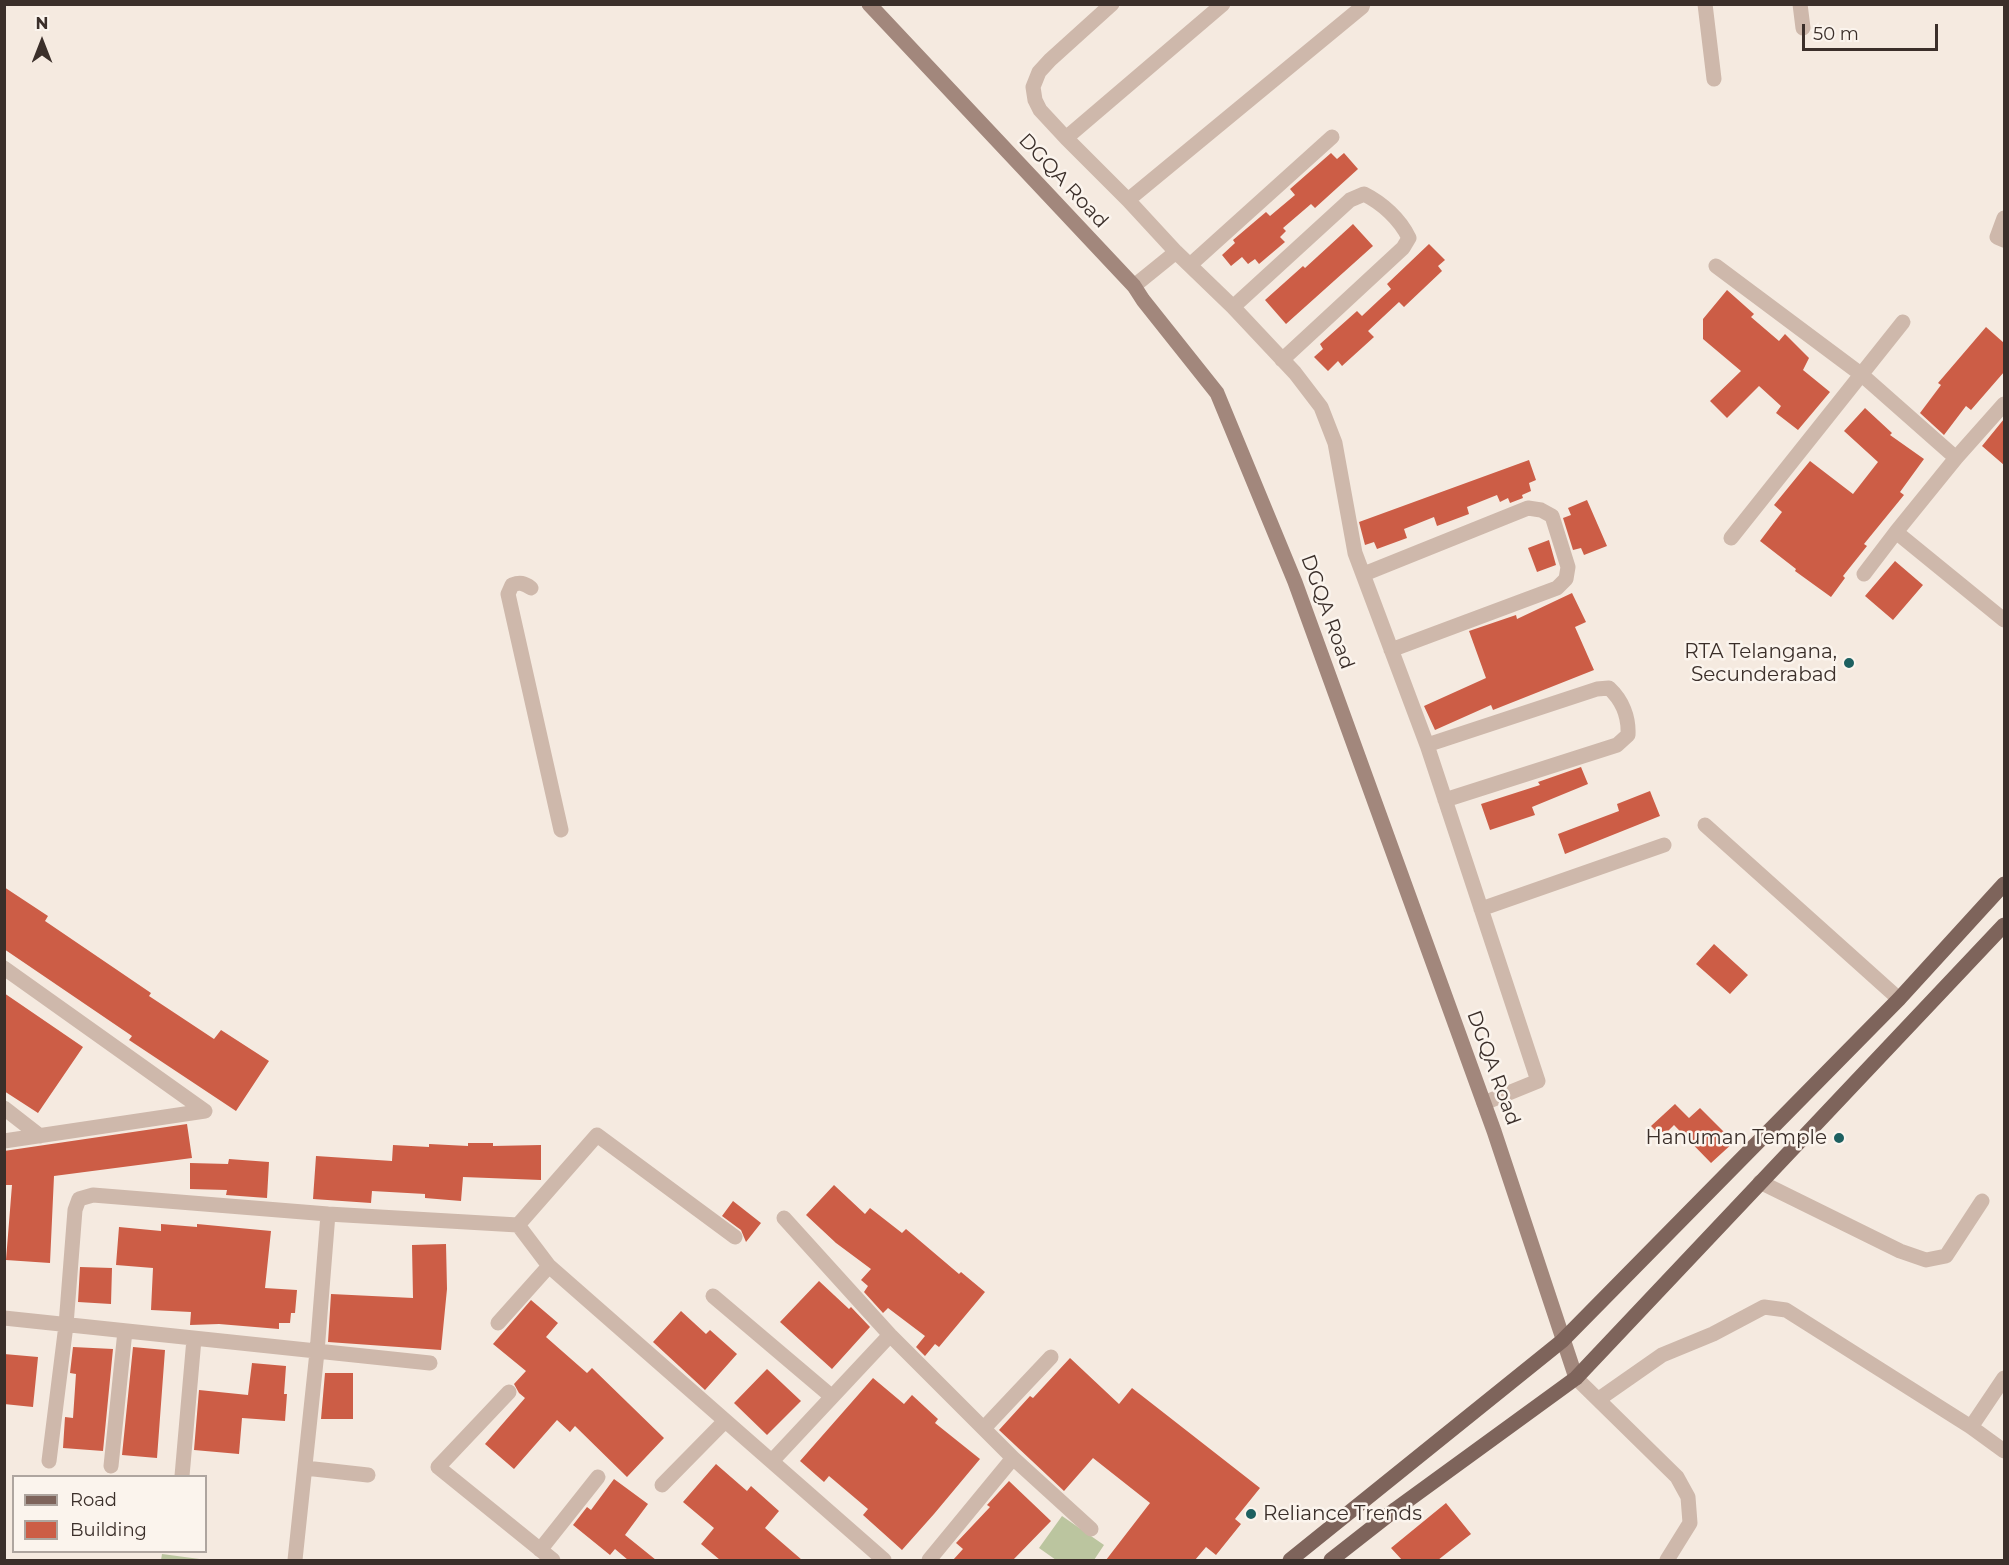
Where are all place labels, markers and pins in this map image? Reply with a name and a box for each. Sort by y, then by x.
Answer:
place label: RTA Telangana, Secunderabad [1684,640,1837,687]
marker: RTA Telangana, Secunderabad [1842,656,1856,670]
place label: Hanuman Temple [1646,1126,1827,1150]
marker: Hanuman Temple [1832,1131,1846,1145]
place label: Reliance Trends [1263,1502,1422,1526]
marker: Reliance Trends [1244,1507,1258,1521]

